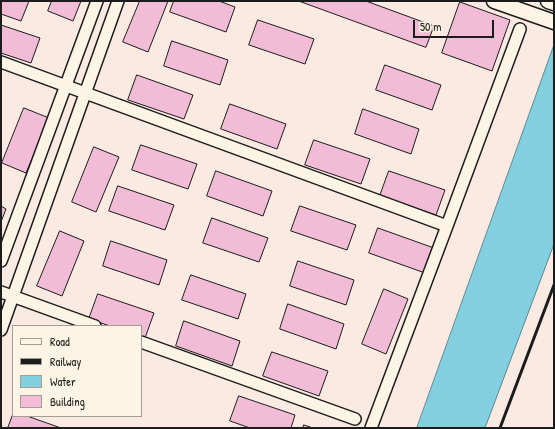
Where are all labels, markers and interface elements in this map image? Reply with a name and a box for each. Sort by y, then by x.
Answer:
scale bar [415,12,496,38]
text: 50 m [420,18,441,35]
legend [12,325,142,417]
text: Road [50,333,70,350]
text: Railway [50,353,81,370]
text: Water [50,373,76,390]
text: Building [50,393,85,410]

